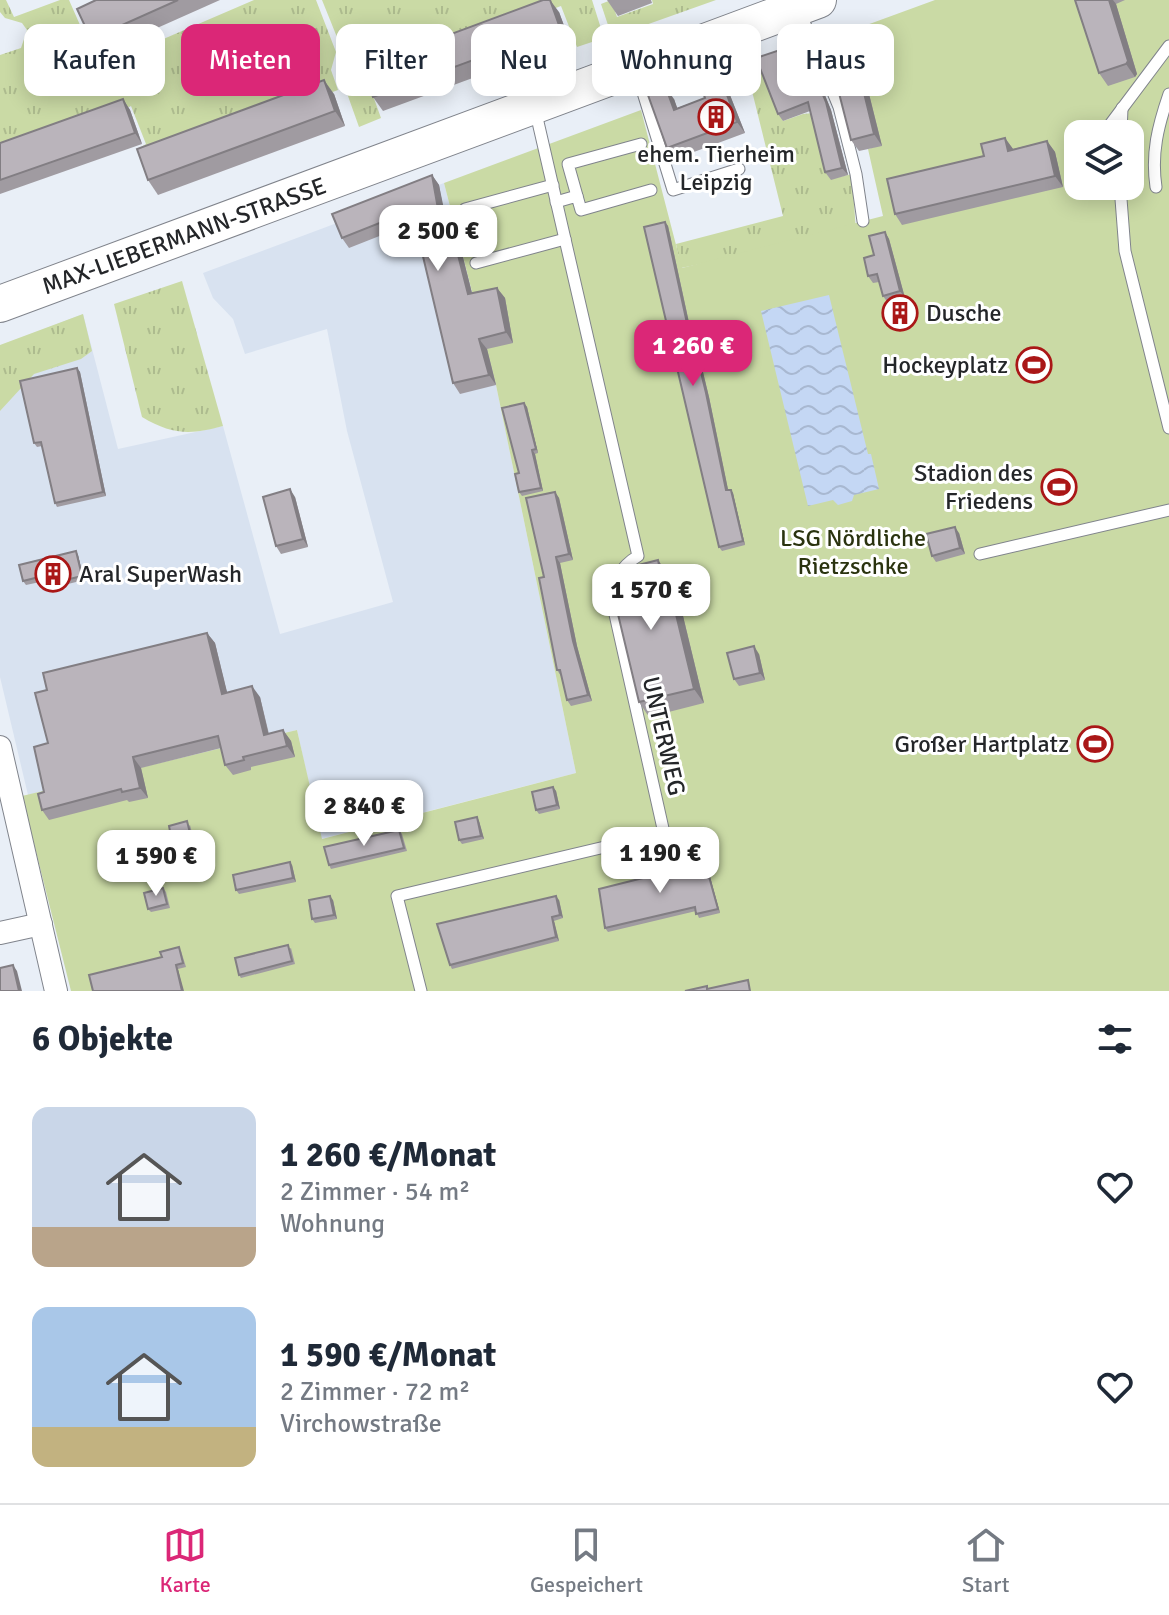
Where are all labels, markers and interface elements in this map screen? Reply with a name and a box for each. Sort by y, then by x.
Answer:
chip: Kaufen [24,24,165,96]
chip: Mieten [181,24,320,96]
chip: Filter [336,24,455,96]
chip: Neu [471,24,576,96]
chip: Wohnung [592,24,761,96]
chip: Haus [777,24,894,96]
building icon: ehem. Tierheim Leipzig [697,98,735,136]
map controls [1064,120,1144,200]
button: layers [1064,120,1144,200]
place label: ehem. Tierheim Leipzig [637,139,795,197]
street label: MAX-LIEBERMANN-STRASSE [38,171,330,301]
pin: 2 500 € [364,205,512,273]
text: 2 500 € [397,215,479,247]
building icon: Dusche [881,294,919,332]
place label: Dusche [926,298,1002,328]
pin: 1 260 € [619,320,767,388]
text: 1 260 € [652,330,734,362]
sports icon: Hockeyplatz [1015,346,1053,384]
place label: Hockeyplatz [882,350,1008,380]
place label: Stadion des Friedens [914,458,1033,516]
sports icon: Stadion des Friedens [1040,468,1078,506]
park label: LSG Nördliche Rietzschke [780,523,926,581]
building icon: Aral SuperWash [34,555,72,593]
place label: Aral SuperWash [79,559,242,589]
pin: 1 570 € [577,564,725,632]
text: 1 570 € [610,574,692,606]
street label: UNTERWEG [636,674,692,798]
sports icon: Großer Hartplatz [1076,725,1114,763]
place label: Großer Hartplatz [894,729,1069,759]
pin: 2 840 € [290,780,438,848]
text: 2 840 € [323,790,405,822]
pin: 1 190 € [586,827,734,895]
pin: 1 590 € [82,830,230,898]
text: 1 190 € [619,837,701,869]
text: 1 590 € [115,840,197,872]
icon: filters [1093,1017,1137,1061]
text: 6 Objekte [32,1018,173,1060]
text: 1 260 €/Monat [280,1134,496,1176]
icon: home [96,1139,192,1235]
icon: heart [1093,1165,1137,1209]
text: 2 Zimmer · 54 m² [280,1176,470,1208]
text: Wohnung [280,1208,385,1240]
text: 1 590 €/Monat [280,1334,496,1376]
icon: home [96,1339,192,1435]
icon: heart [1093,1365,1137,1409]
text: 2 Zimmer · 72 m² [280,1376,470,1408]
text: Virchowstraße [280,1408,442,1440]
tab: Karte [160,1523,211,1598]
tab: Gespeichert [530,1523,643,1598]
tab: Start [962,1523,1009,1598]

